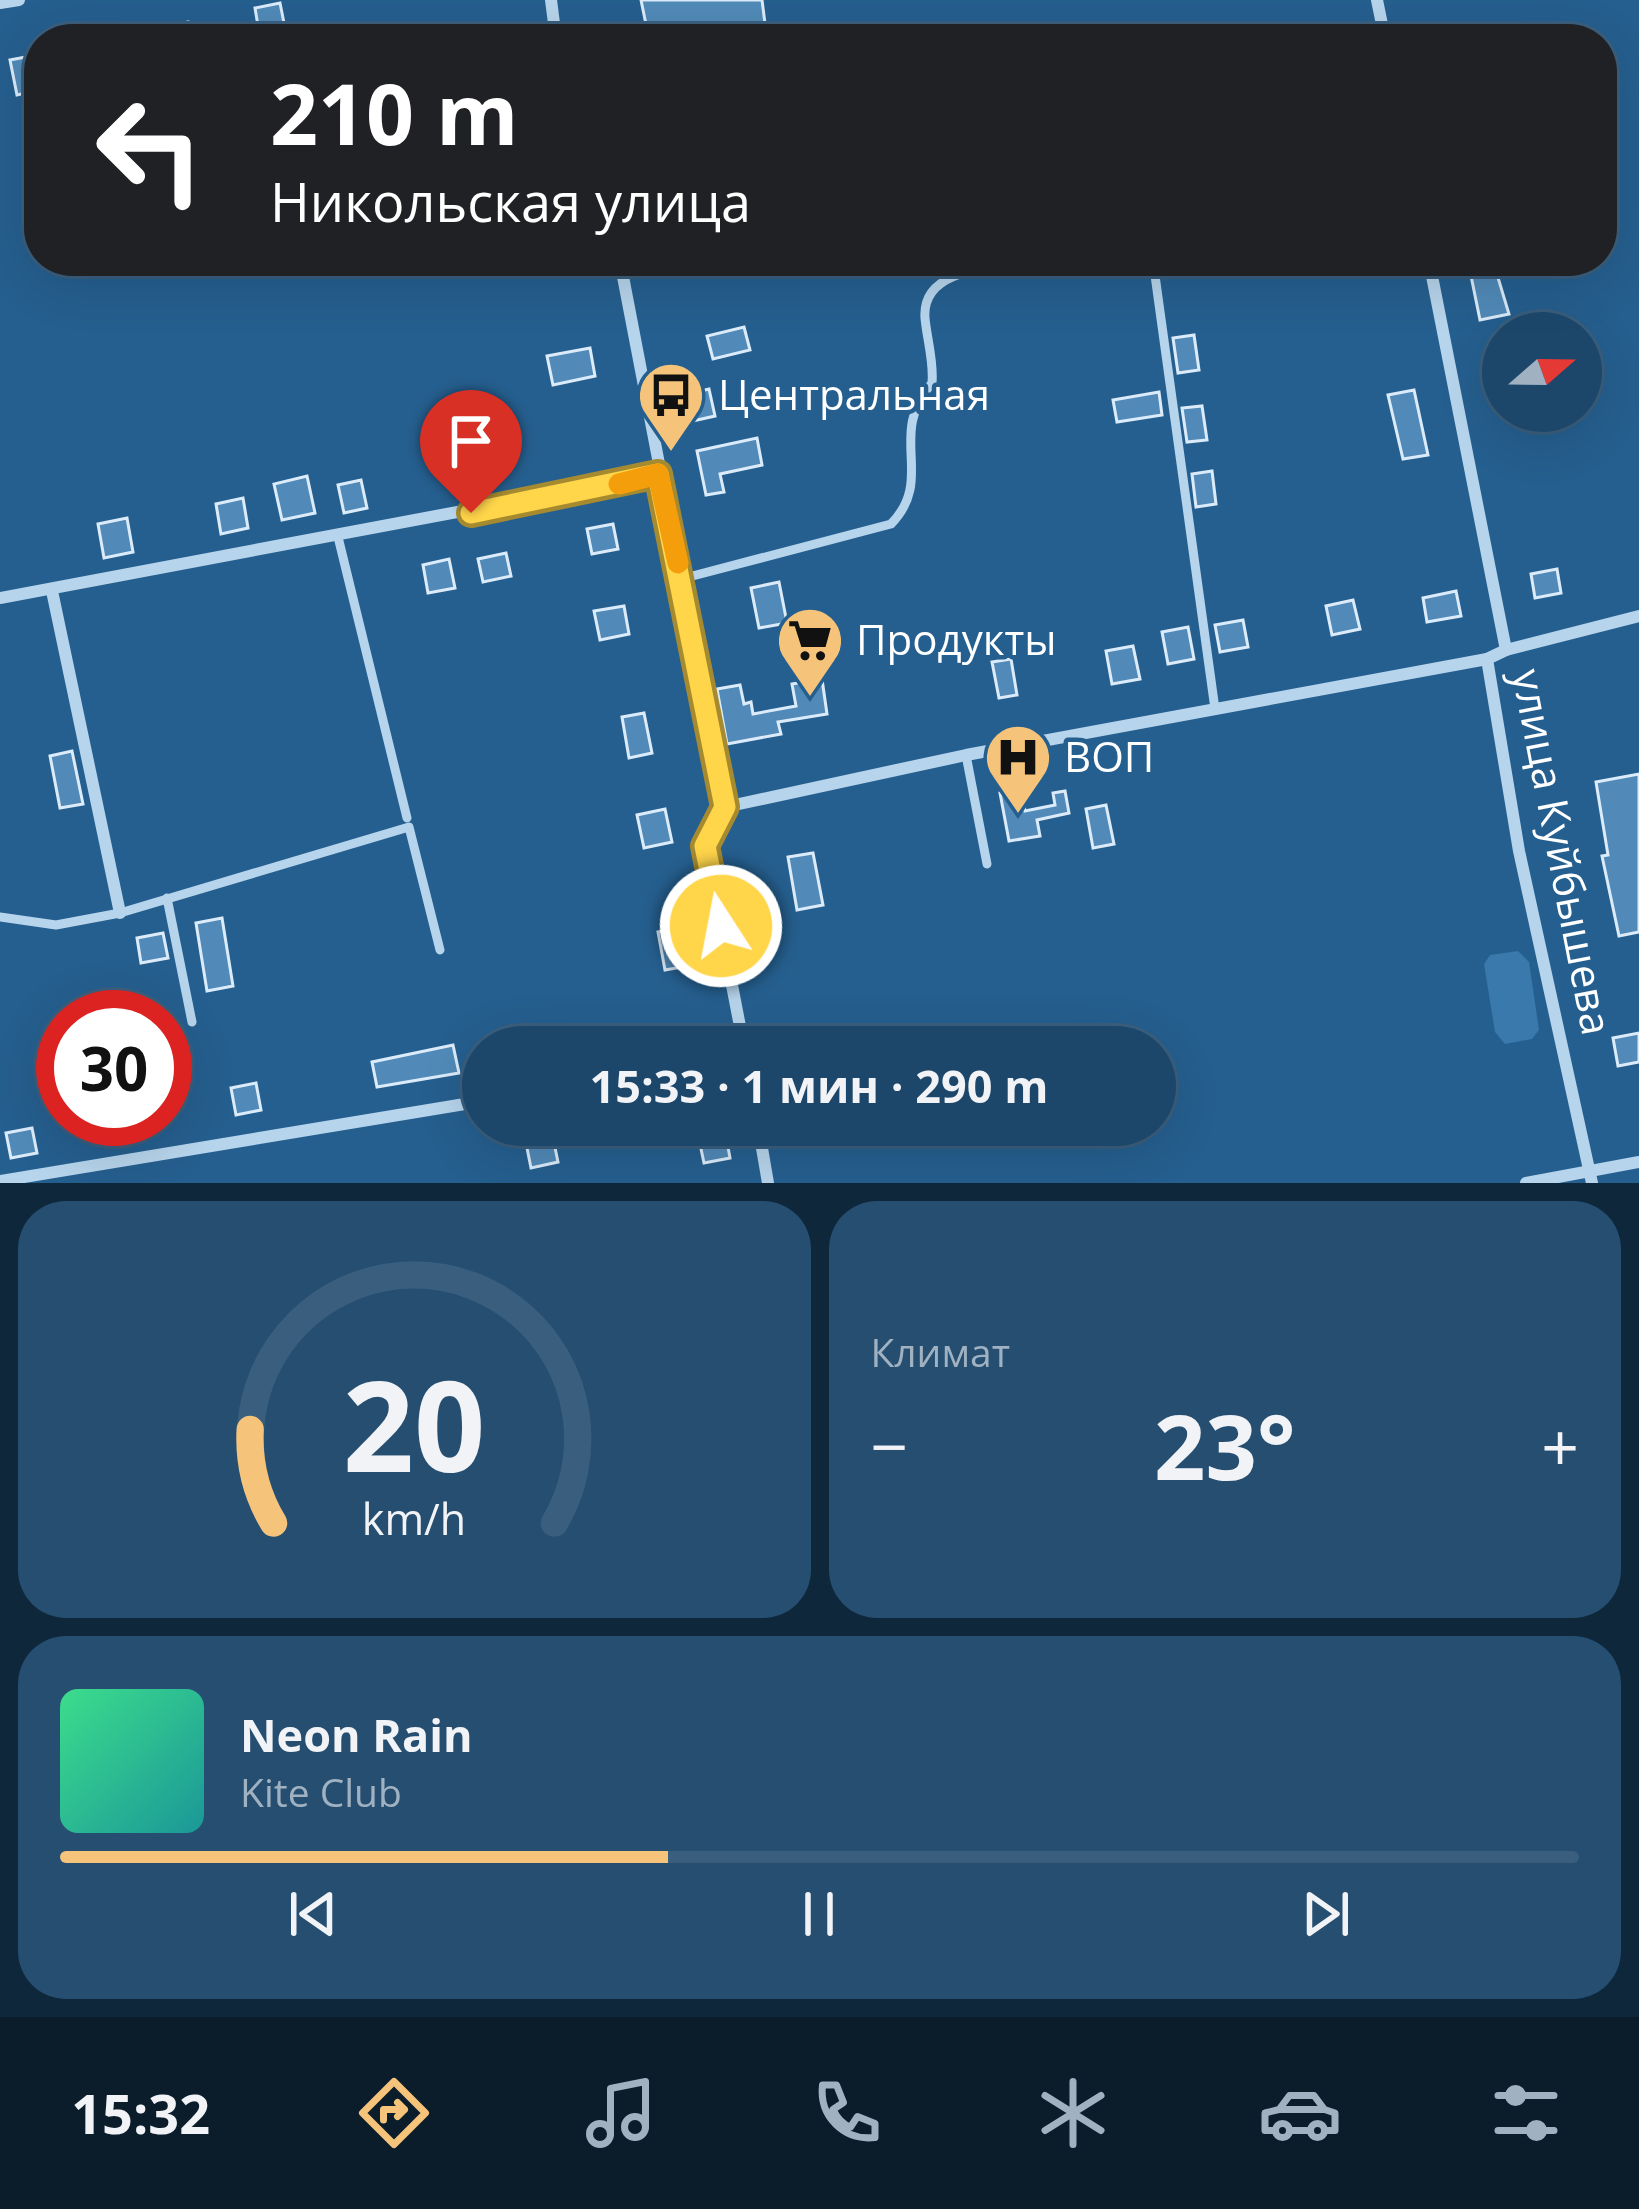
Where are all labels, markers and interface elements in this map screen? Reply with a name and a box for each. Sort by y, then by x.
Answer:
text: 210 m [270,55,518,170]
icon: left [72,72,228,228]
text: Никольская улица [270,164,751,238]
north arrow [1482,312,1602,432]
map controls [1482,312,1602,432]
bus stop icon: Центральная [636,360,706,454]
place label: Центральная [718,365,990,422]
pin [420,390,522,513]
icon: arrive [438,408,504,474]
supermarket icon: Продукты [775,605,845,699]
place label: Продукты [856,610,1056,667]
street label: улица Куйбышева [1500,664,1627,1039]
hospital icon: ВОП [983,722,1053,816]
place label: ВОП [1064,727,1154,784]
position arrow [658,863,784,989]
speed limit sign: 30 [36,990,192,1146]
text: 15:33 · 1 мин · 290 m [590,1055,1048,1116]
text: Климат [871,1325,1010,1378]
text: 20 [343,1339,486,1509]
text: 23° [1154,1384,1295,1506]
text: − [871,1400,908,1490]
text: + [1541,1400,1579,1490]
text: km/h [362,1488,466,1547]
text: Neon Rain [240,1704,473,1765]
text: Kite Club [240,1765,402,1818]
icon: previous [280,1881,346,1947]
icon: pause [786,1881,852,1947]
icon: next [1293,1881,1359,1947]
icon: directions [352,2071,436,2155]
icon: music [579,2071,663,2155]
icon: phone [805,2071,889,2155]
icon: climate [1031,2071,1115,2155]
icon: car [1258,2071,1342,2155]
icon: filters [1484,2071,1568,2155]
text: 15:32 [71,2076,210,2150]

